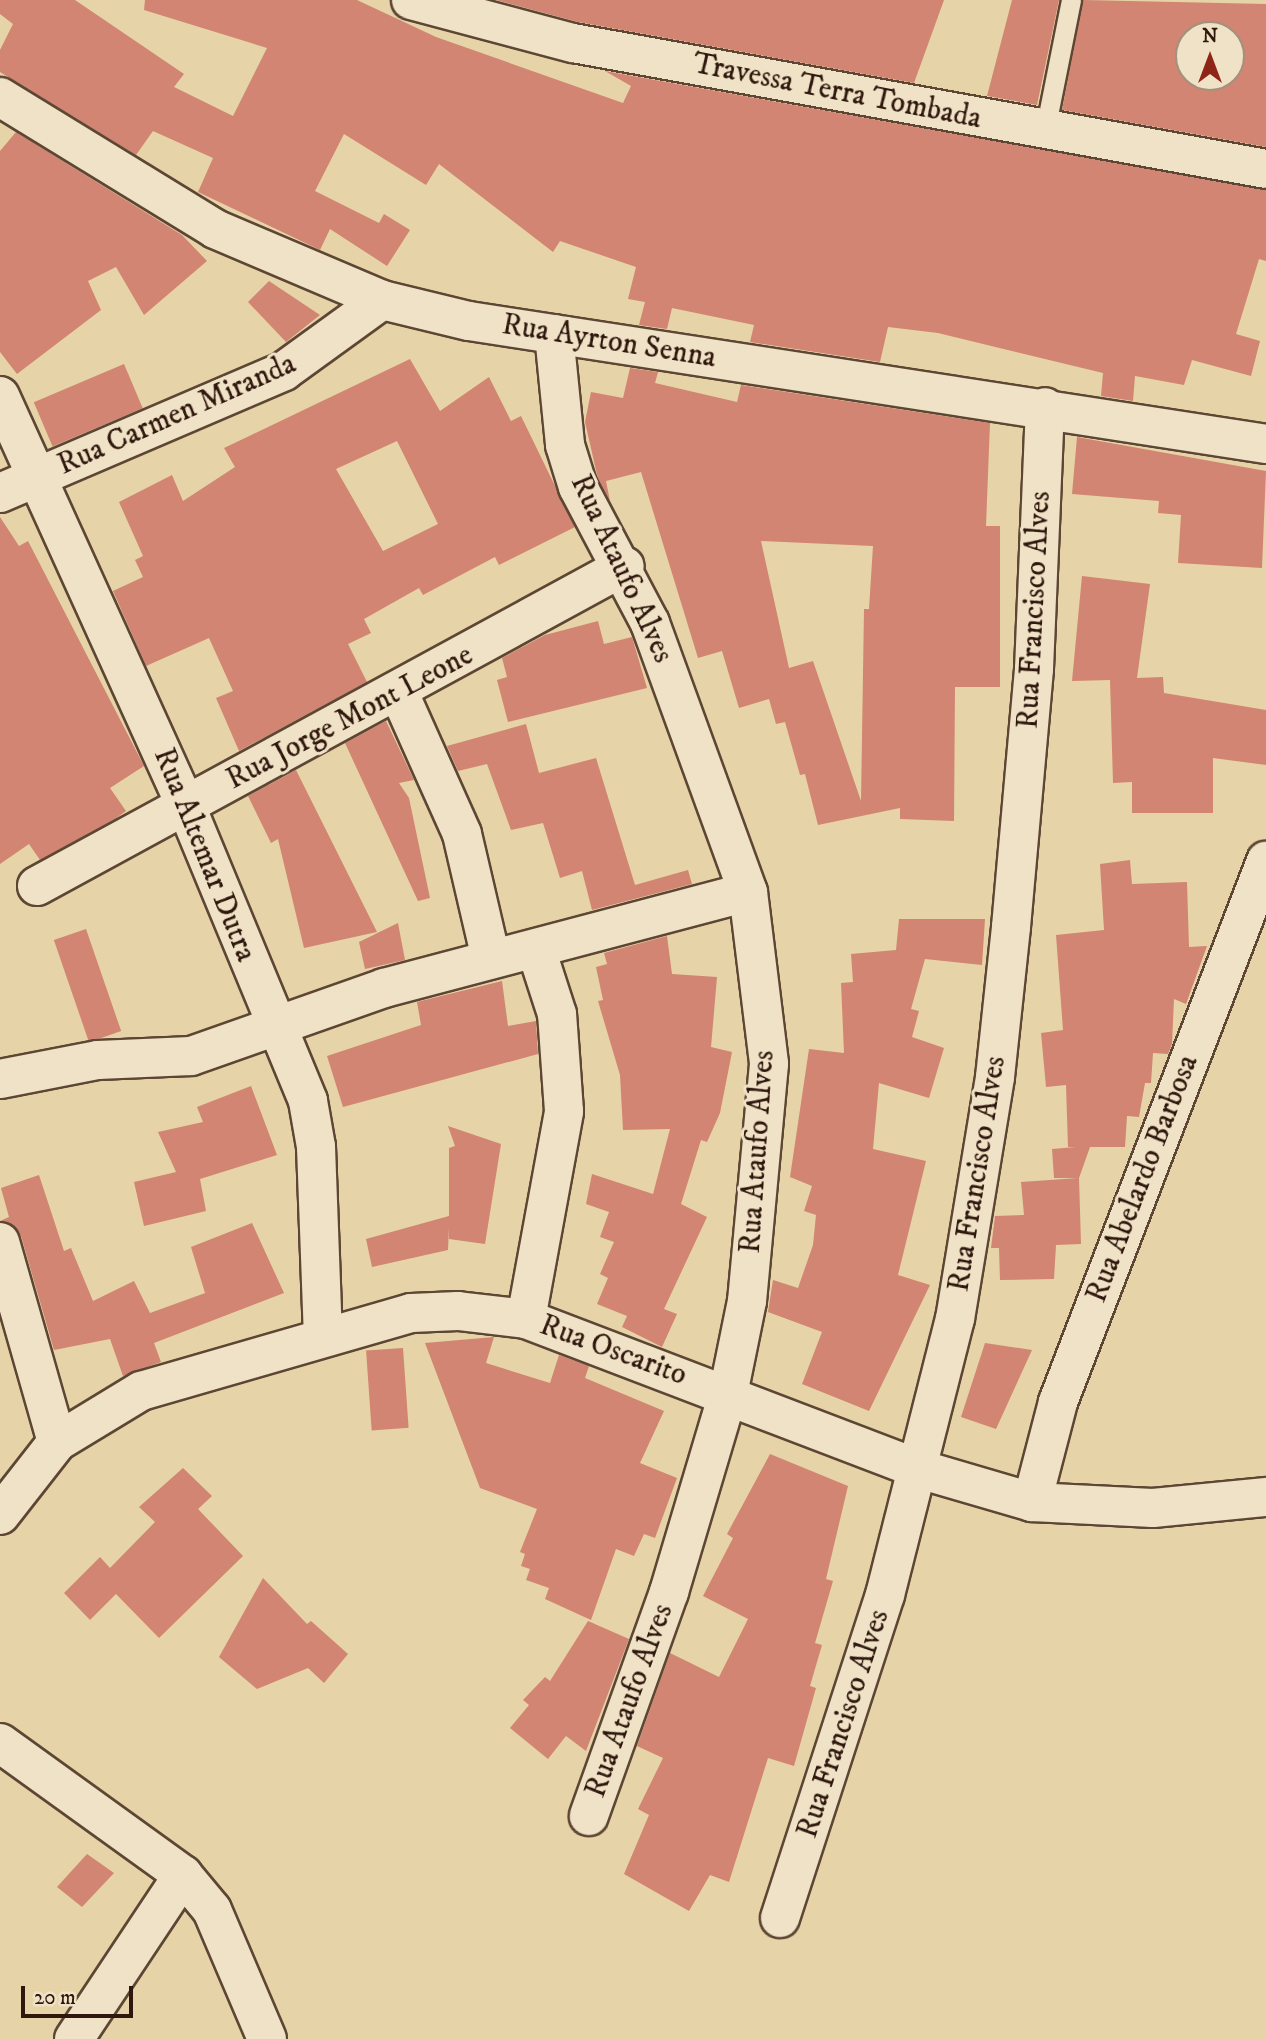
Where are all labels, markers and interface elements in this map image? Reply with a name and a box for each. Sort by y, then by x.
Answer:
north arrow [1175,21,1245,91]
text: N [1202,25,1218,48]
street label: Travessa Terra Tombada [690,46,984,138]
street label: Rua Ayrton Senna [499,307,719,377]
street label: Rua Carmen Miranda [52,346,302,484]
street label: Rua Ataufo Alves [562,469,680,669]
street label: Rua Francisco Alves [1011,490,1059,730]
street label: Rua Jorge Mont Leone [221,638,479,798]
street label: Rua Altemar Dutra [145,743,263,967]
street label: Rua Ataufo Alves [733,1049,783,1255]
street label: Rua Abelardo Barbosa [1079,1050,1207,1308]
street label: Rua Francisco Alves [942,1054,1014,1294]
street label: Rua Oscarito [535,1308,691,1394]
street label: Rua Ataufo Alves [578,1599,682,1803]
street label: Rua Francisco Alves [790,1605,898,1843]
scale bar [24,1972,136,2016]
text: 20 m [34,1985,76,2011]

